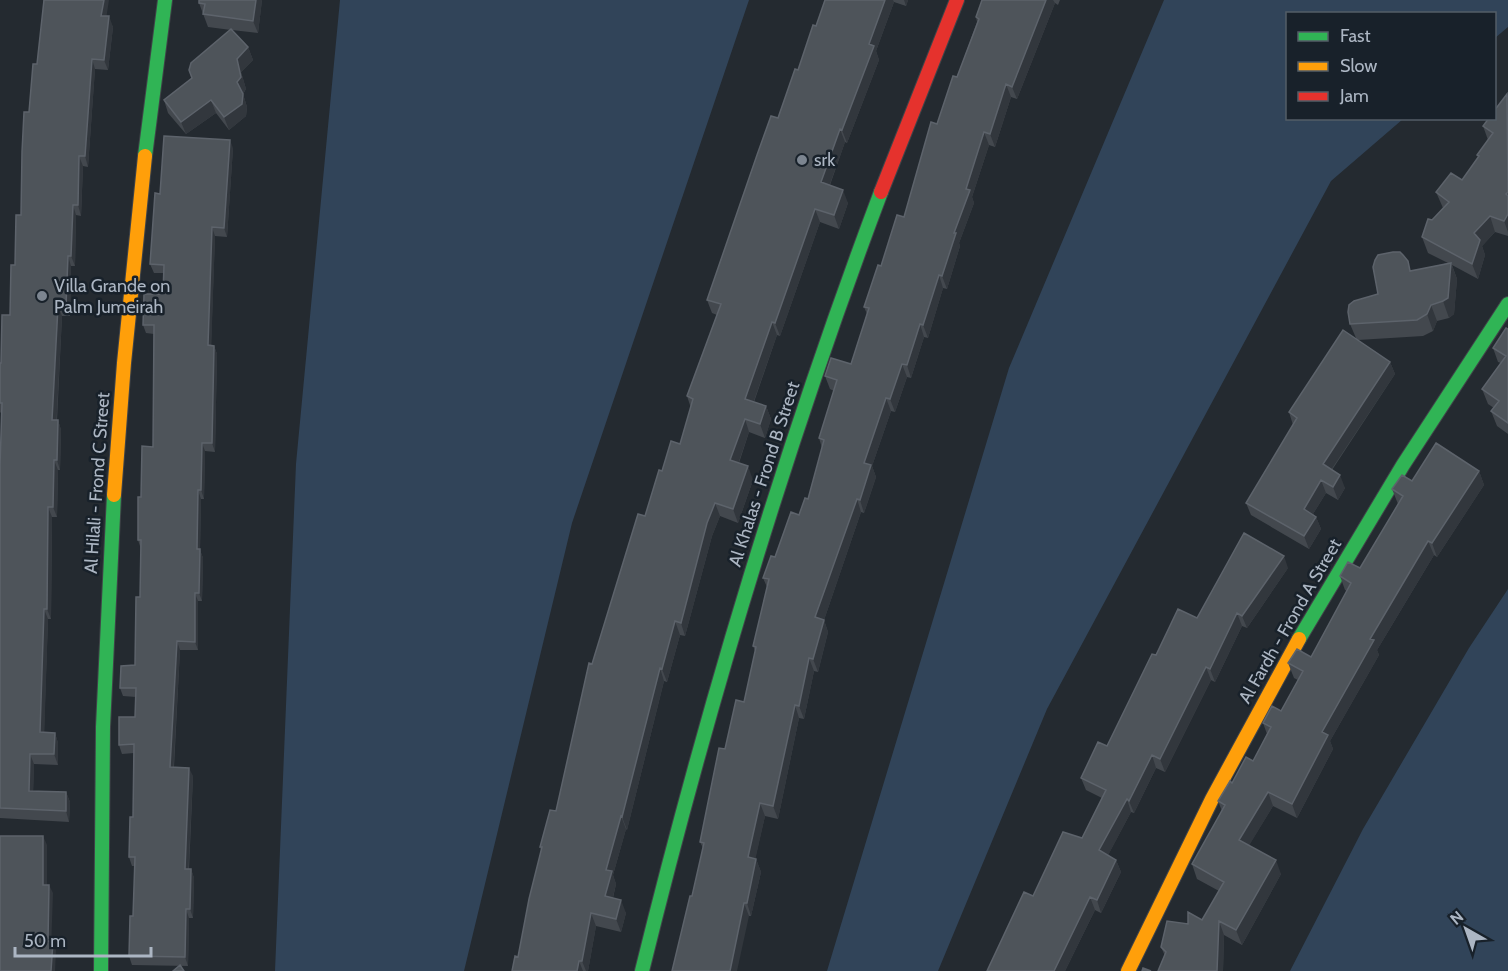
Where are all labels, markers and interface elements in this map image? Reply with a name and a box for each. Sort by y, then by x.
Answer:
legend [1286,12,1496,120]
text: Fast [1340,25,1371,47]
text: Slow [1340,55,1377,77]
text: Jam [1339,85,1369,107]
place label: srk [814,149,836,171]
marker: srk [795,153,809,167]
place label: Villa Grande on Palm Jumeirah [54,275,170,318]
marker: Villa Grande on Palm Jumeirah [35,289,49,303]
street label: Al Khalas - Frond B Street [724,379,804,569]
street label: Al Hilali - Frond C Street [80,392,114,574]
street label: Al Fardh - Frond A Street [1234,535,1346,707]
north arrow [1436,899,1496,959]
text: N [1446,907,1467,929]
scale bar [15,920,152,958]
text: 50 m [24,930,66,952]

